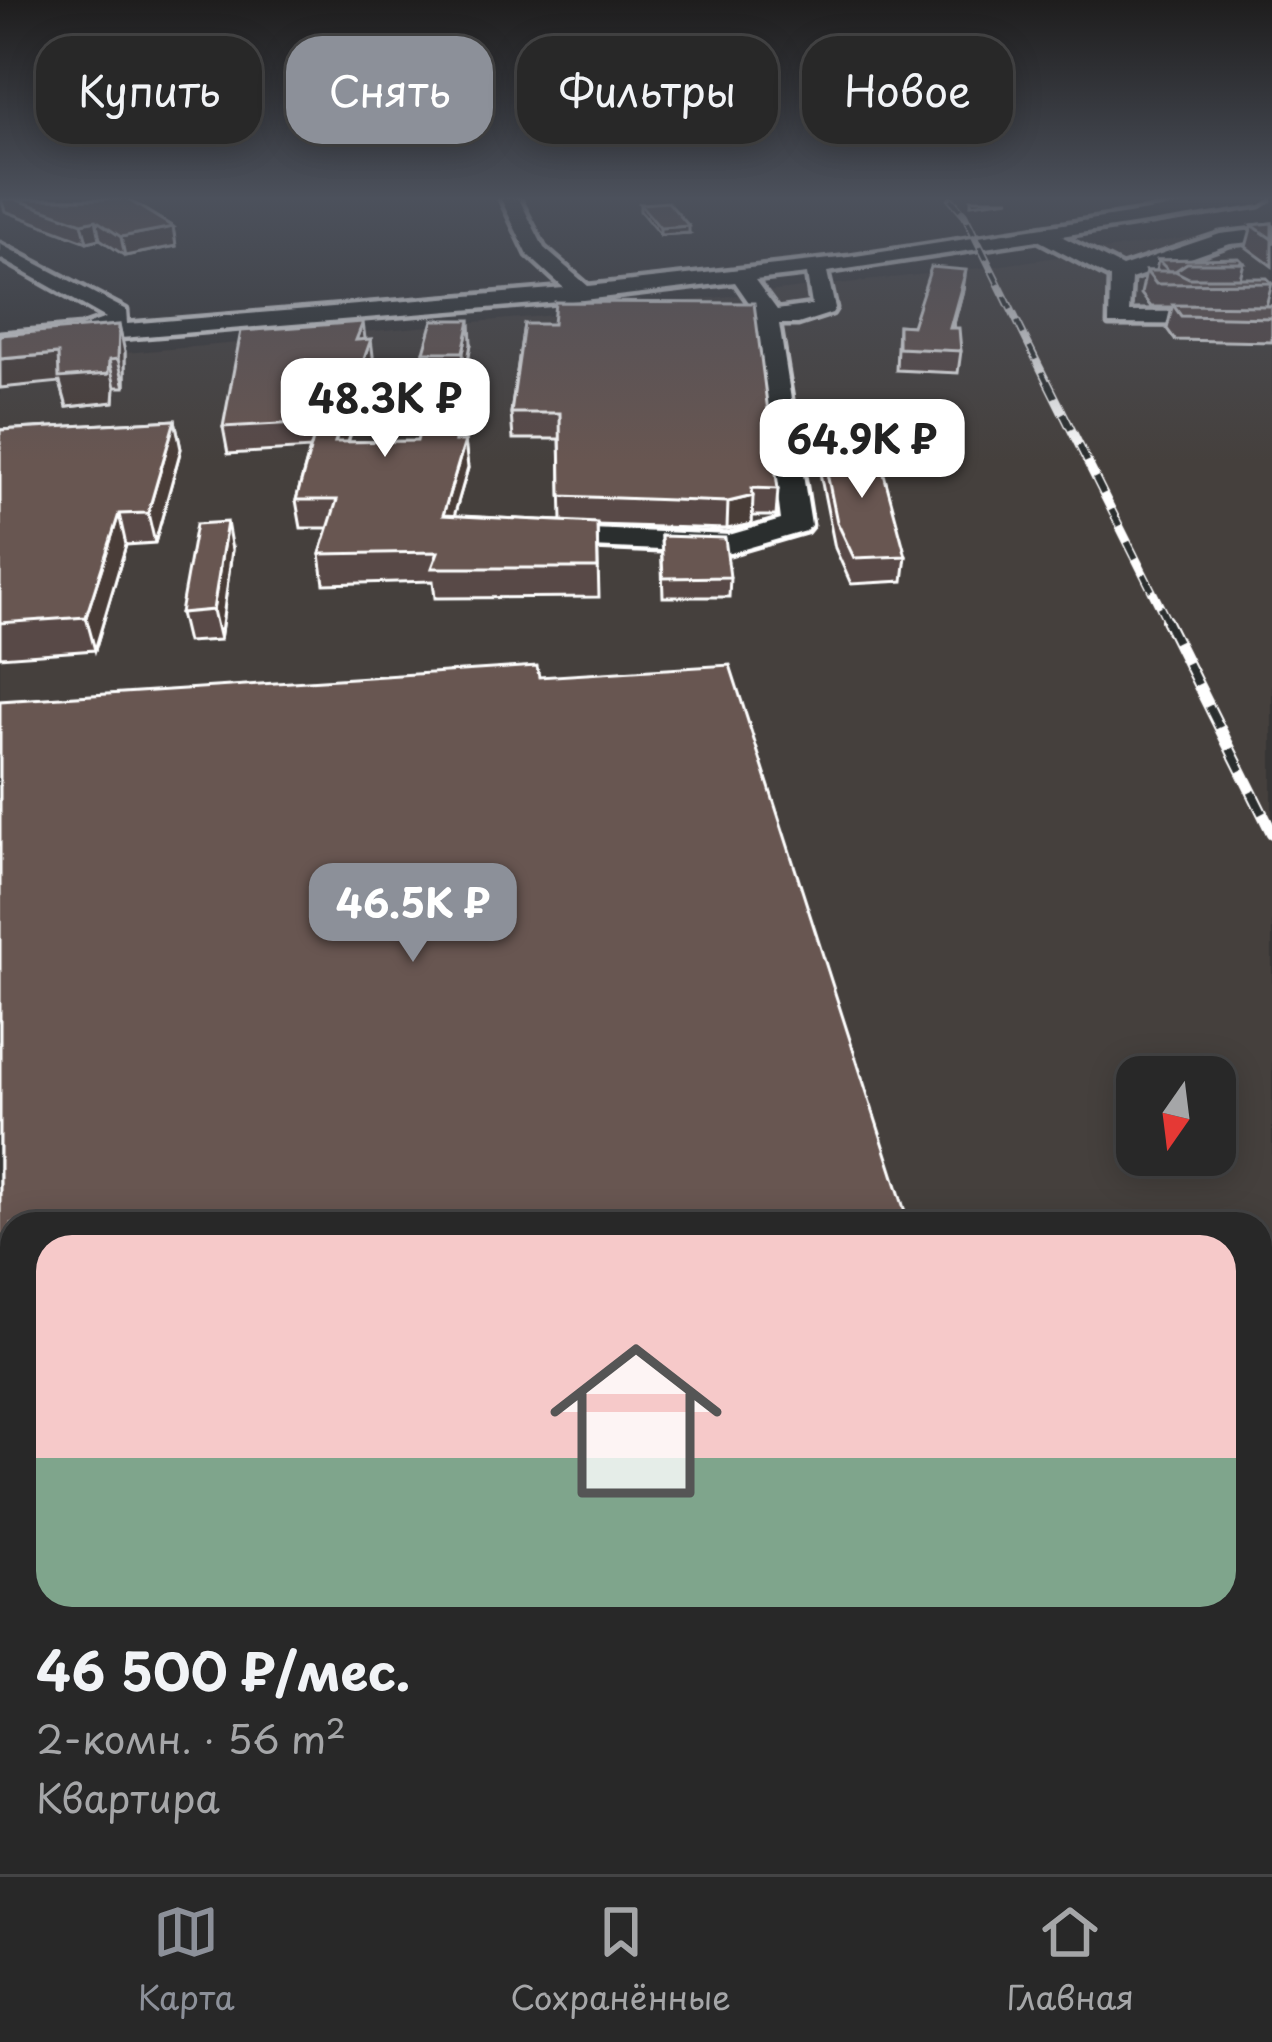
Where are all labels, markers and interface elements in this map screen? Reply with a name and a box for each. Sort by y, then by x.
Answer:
chip: Купить [36,36,262,144]
chip: Снять [286,36,493,144]
chip: Фильтры [517,36,778,144]
chip: Новое [802,36,1013,144]
pin: 48.3K ₽ [274,358,496,460]
text: 48.3K ₽ [308,367,462,426]
pin: 64.9K ₽ [751,399,973,501]
text: 64.9K ₽ [787,408,937,467]
pin: 46.5K ₽ [302,863,524,965]
text: 46.5K ₽ [336,872,490,931]
north arrow [1116,1056,1236,1176]
map controls [1116,1056,1236,1176]
icon: home [528,1313,744,1529]
text: 46 500 ₽/мес. [36,1631,410,1708]
text: 2-комн. · 56 m² [36,1708,346,1767]
text: Квартира [36,1767,220,1826]
tab: Карта [138,1899,235,2021]
tab: Сохранённые [510,1899,731,2021]
tab: Главная [1006,1899,1134,2021]

